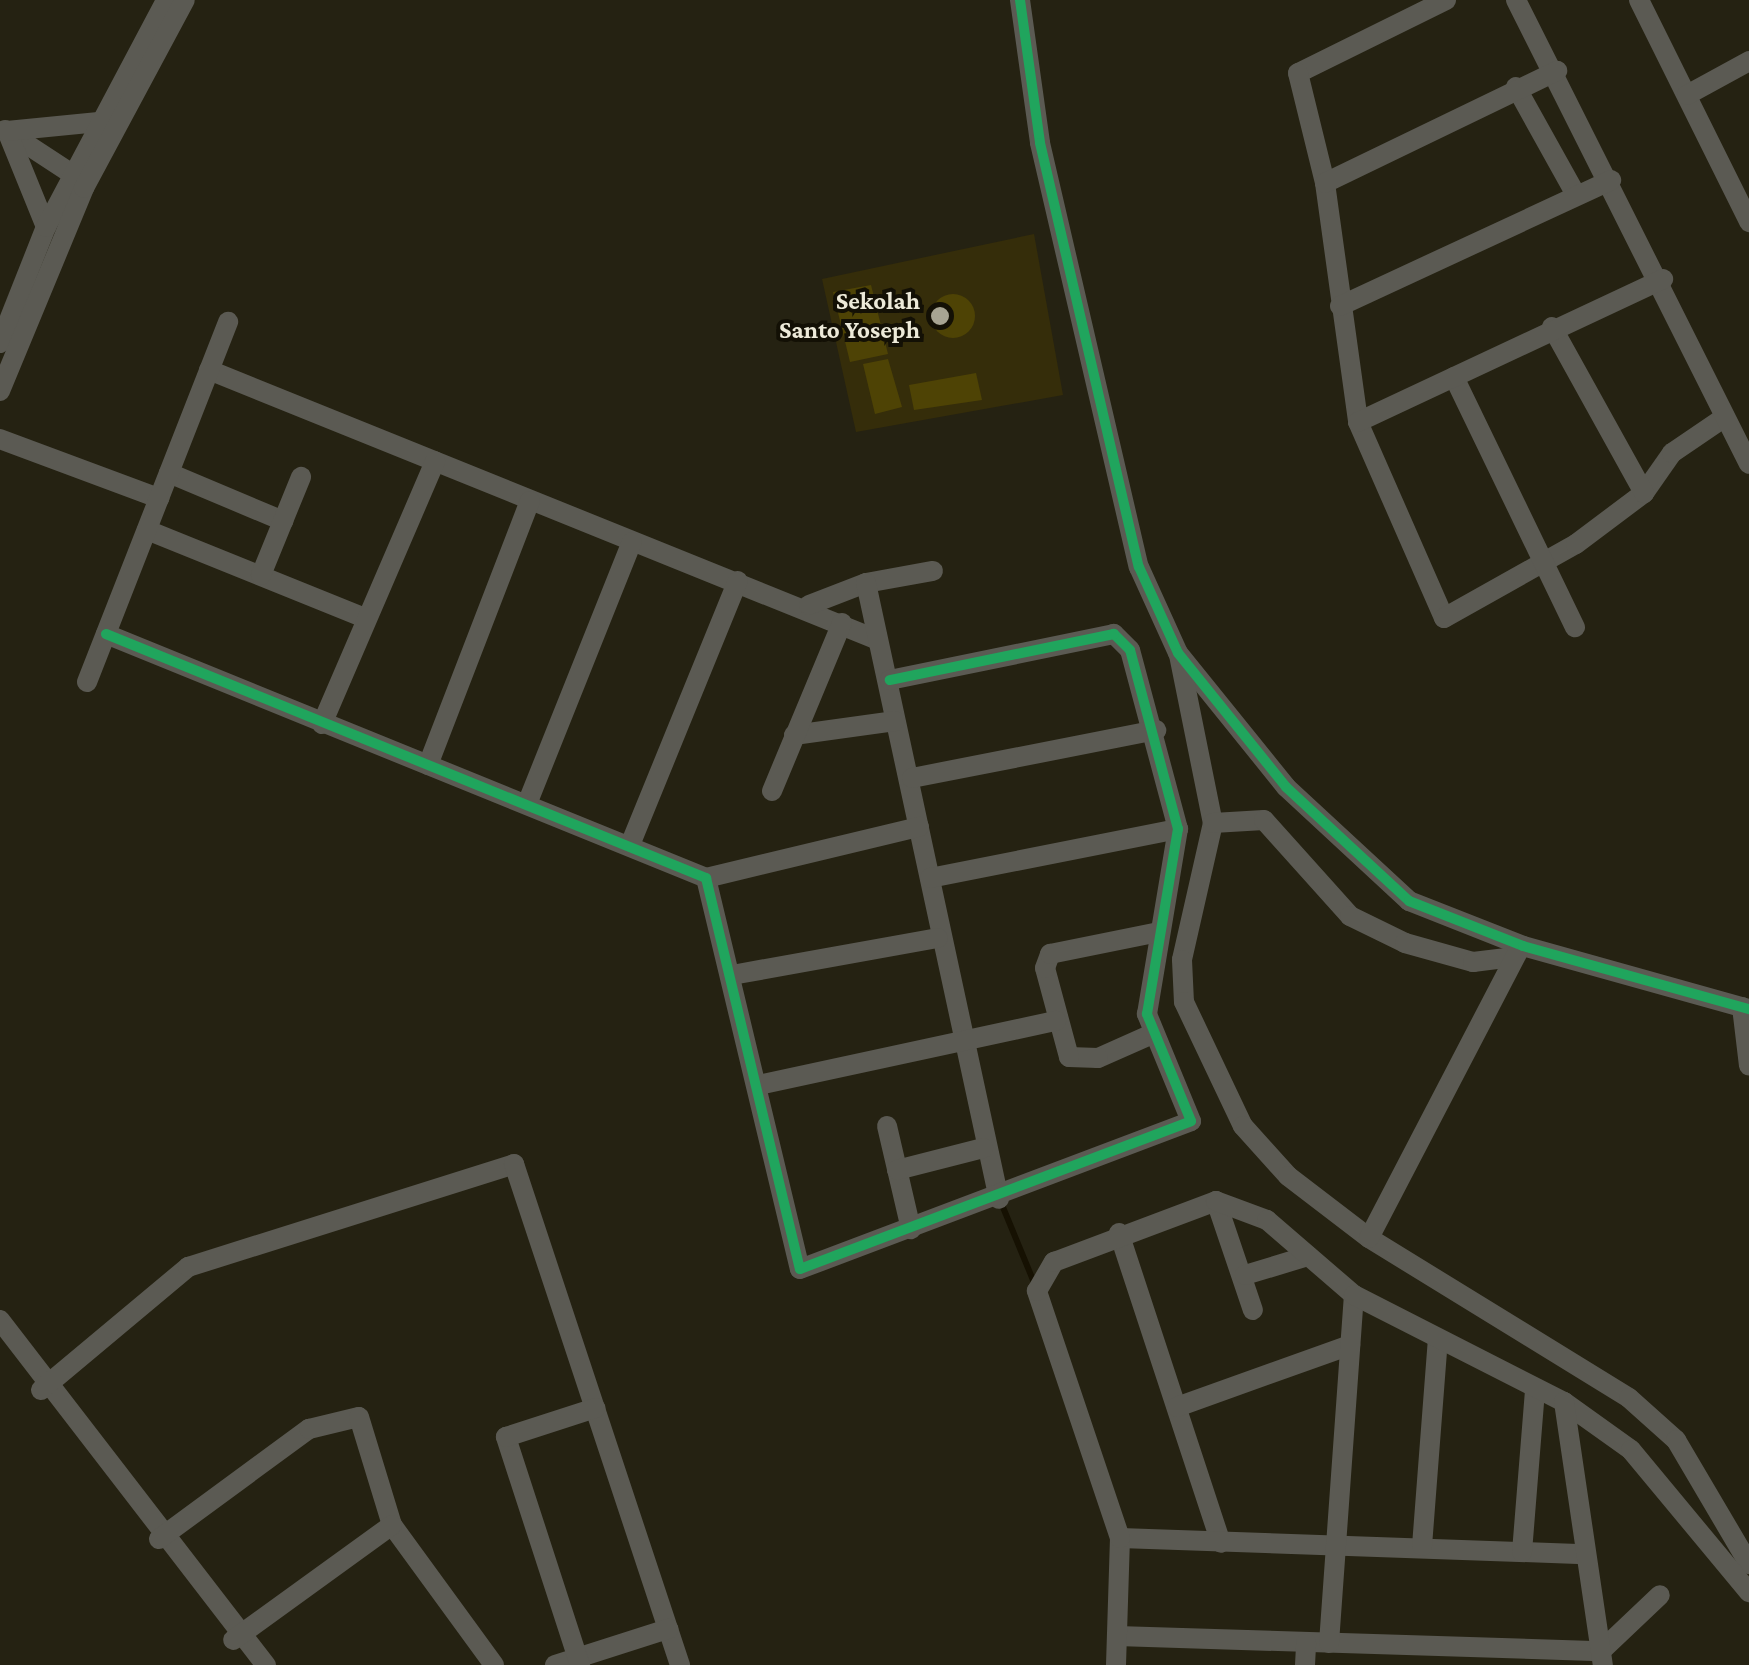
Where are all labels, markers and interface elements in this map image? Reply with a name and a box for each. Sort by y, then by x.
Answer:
place label: Sekolah Santo Yoseph [779,287,920,346]
marker: Sekolah Santo Yoseph [929,305,951,327]

